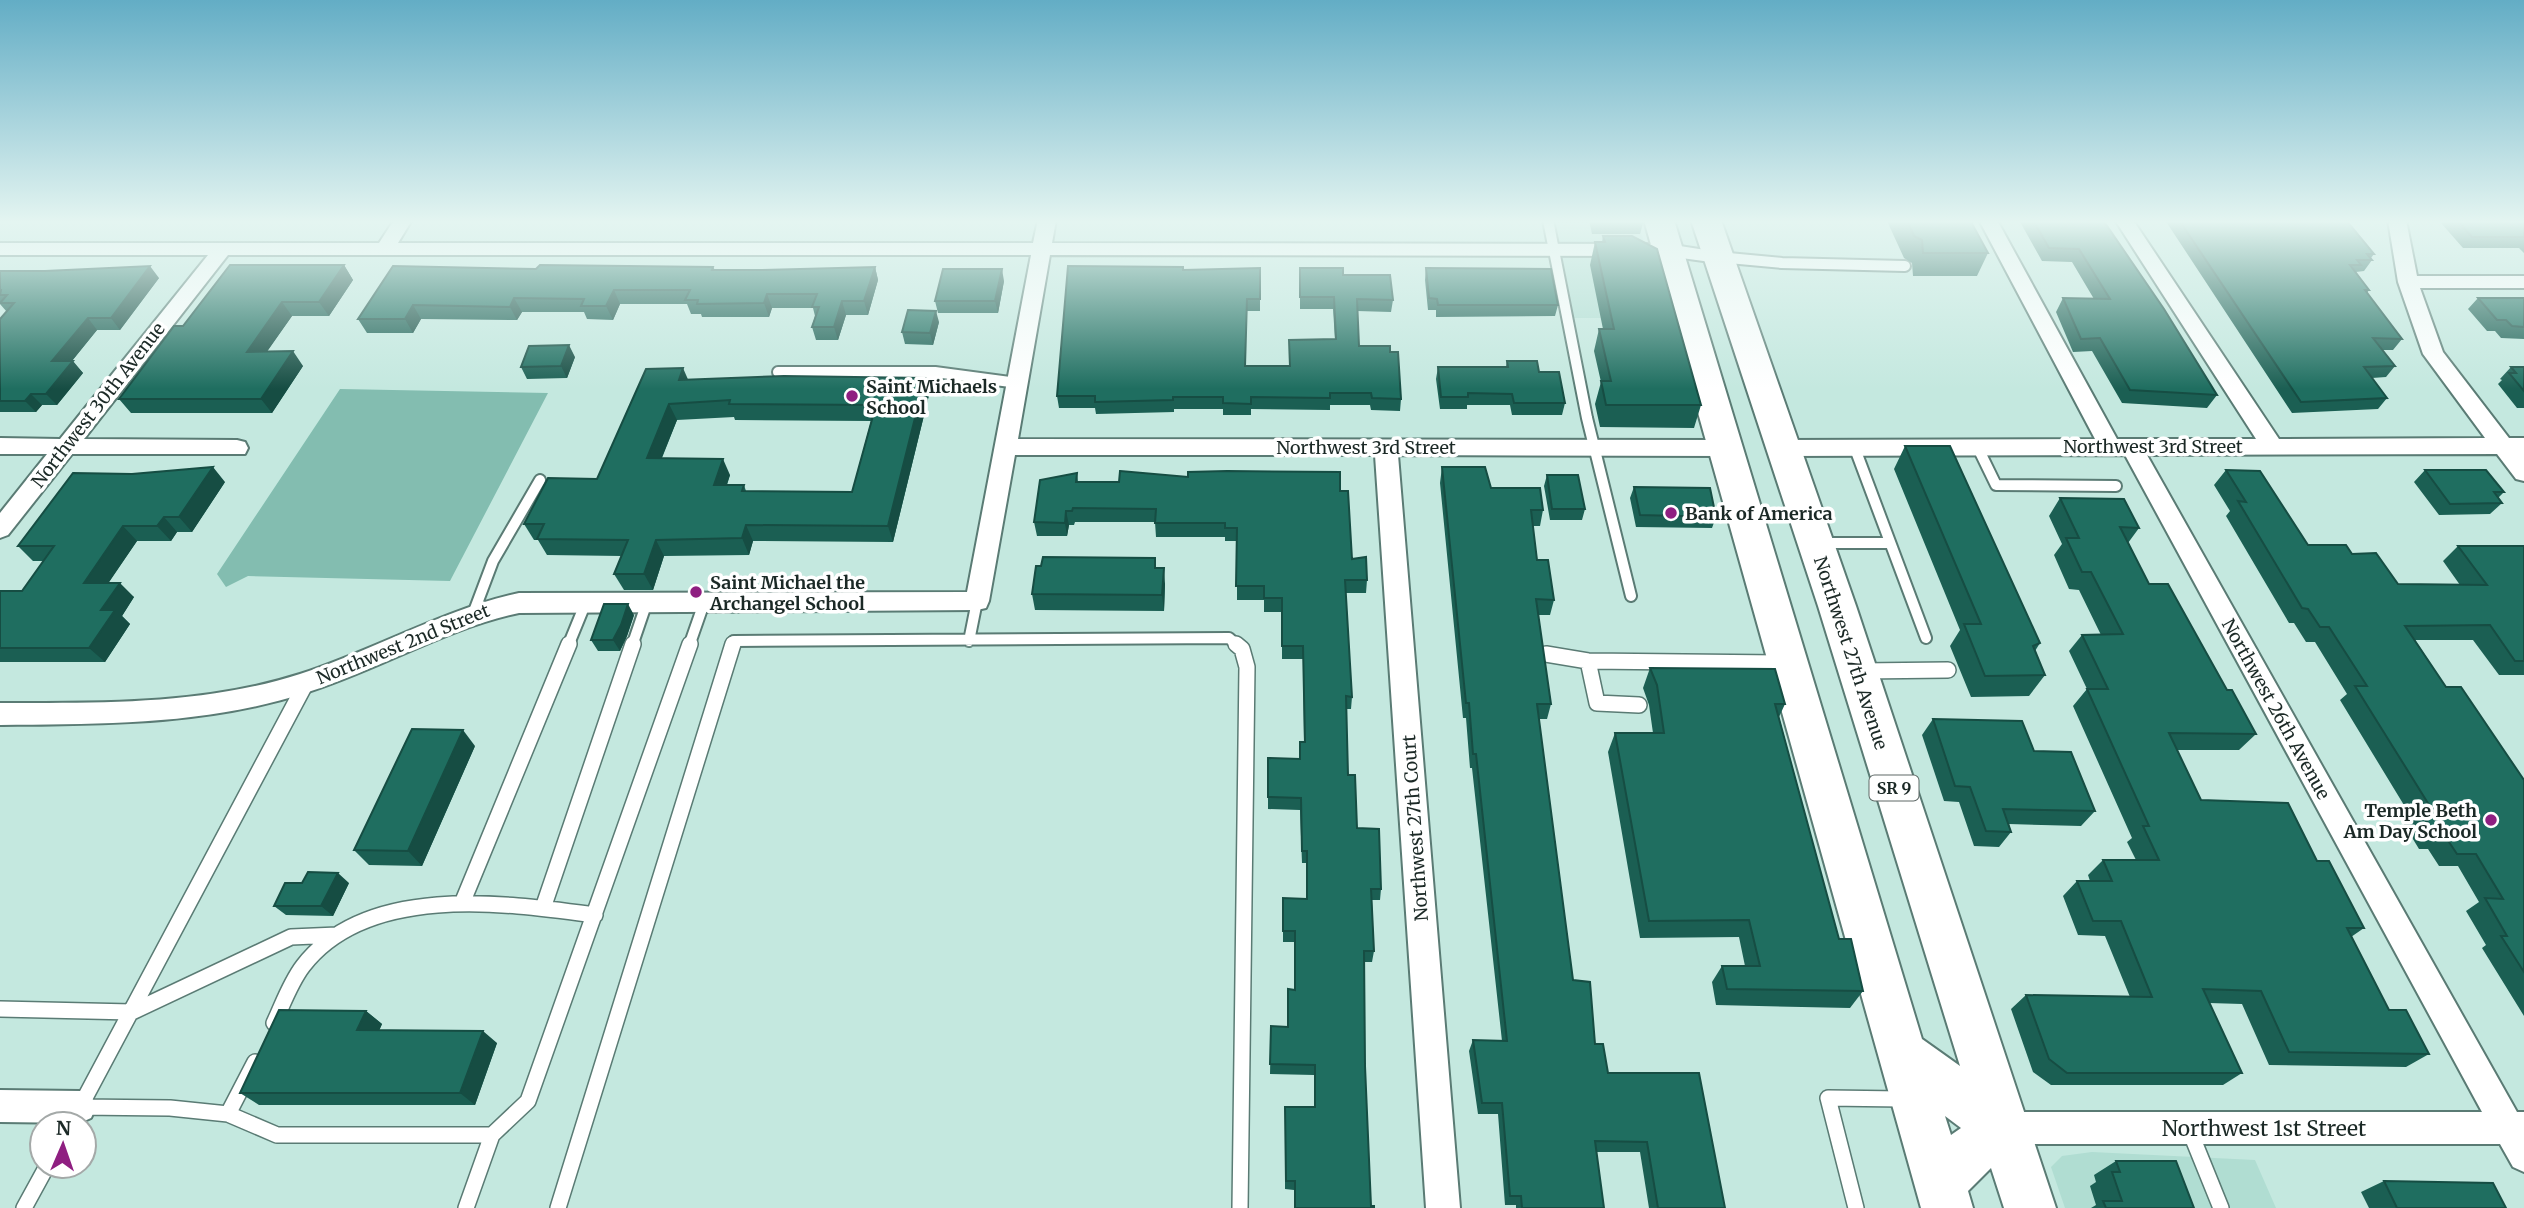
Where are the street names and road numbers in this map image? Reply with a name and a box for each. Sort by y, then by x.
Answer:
street label: Northwest 30th Avenue [26,318,170,492]
street label: Northwest 3rd Street [2063,435,2243,458]
street label: Northwest 3rd Street [1276,436,1456,459]
street label: Northwest 27th Avenue [1809,553,1893,753]
street label: Northwest 2nd Street [313,599,493,689]
street label: Northwest 26th Avenue [2217,615,2335,803]
street label: Northwest 27th Court [1397,734,1433,922]
road number: SR 9 [1870,776,1918,800]
street label: Northwest 1st Street [2162,1115,2366,1142]

